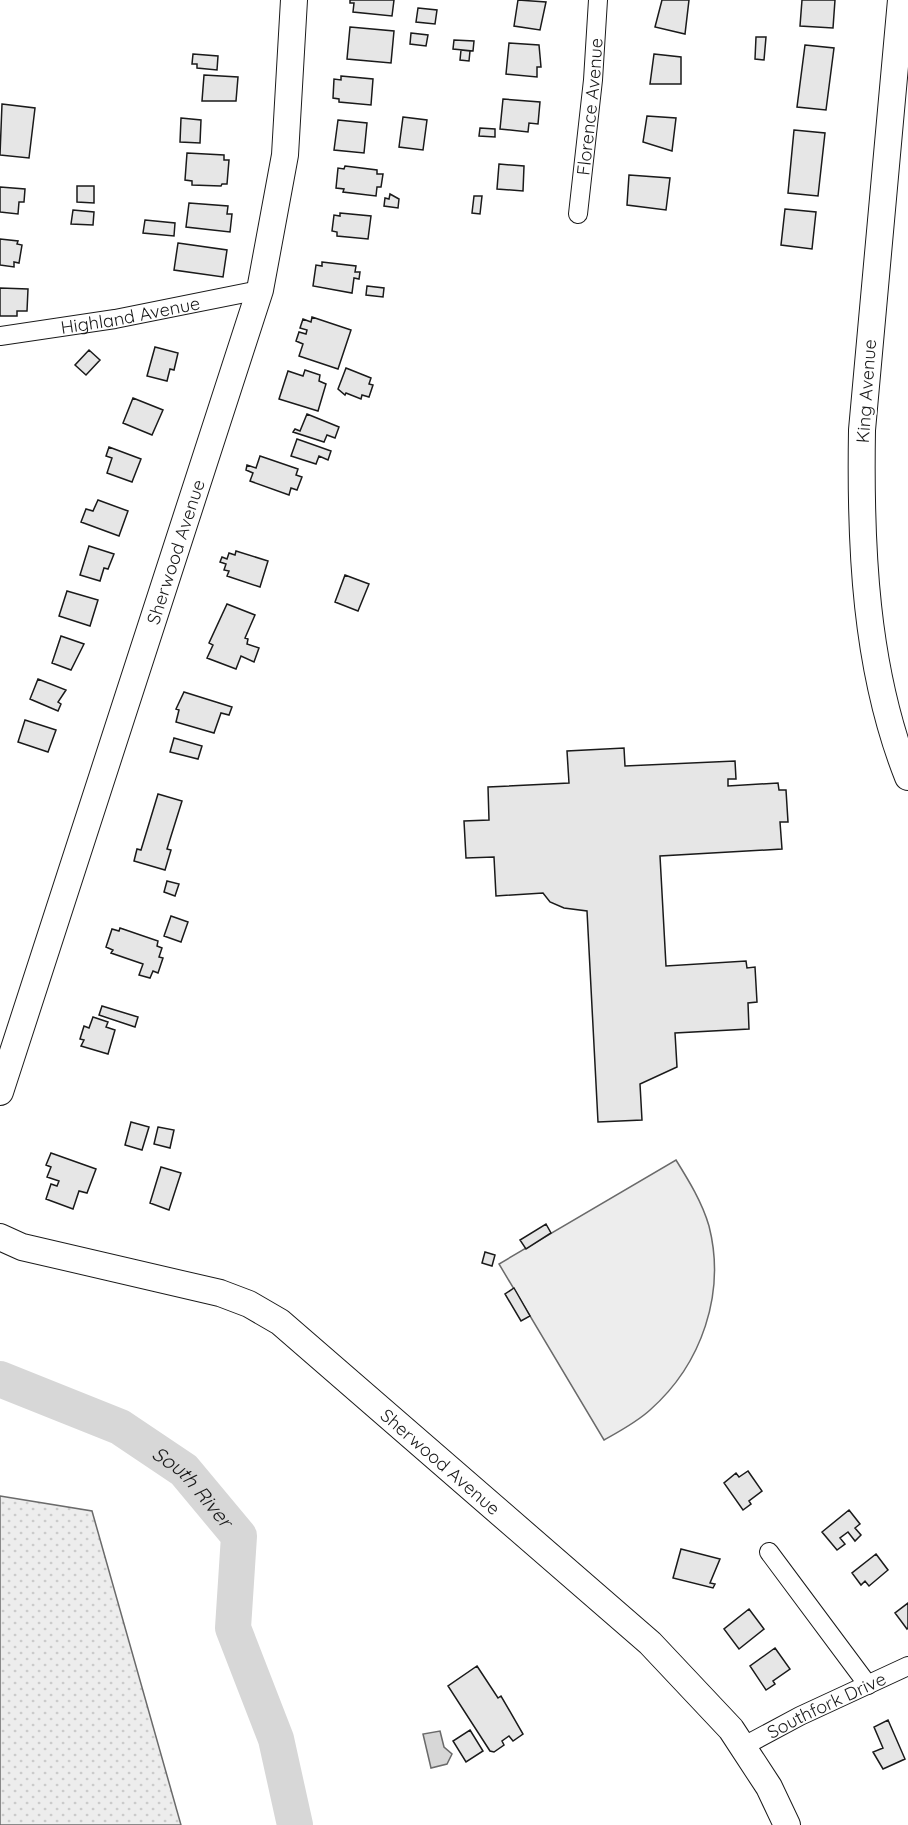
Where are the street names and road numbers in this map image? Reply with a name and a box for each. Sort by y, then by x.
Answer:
street label: Florence Avenue [571,37,607,177]
street label: Highland Avenue [59,291,202,338]
street label: King Avenue [851,338,881,444]
street label: Sherwood Avenue [141,476,209,627]
street label: Sherwood Avenue [376,1403,505,1520]
street label: Southfork Drive [763,1666,889,1743]

